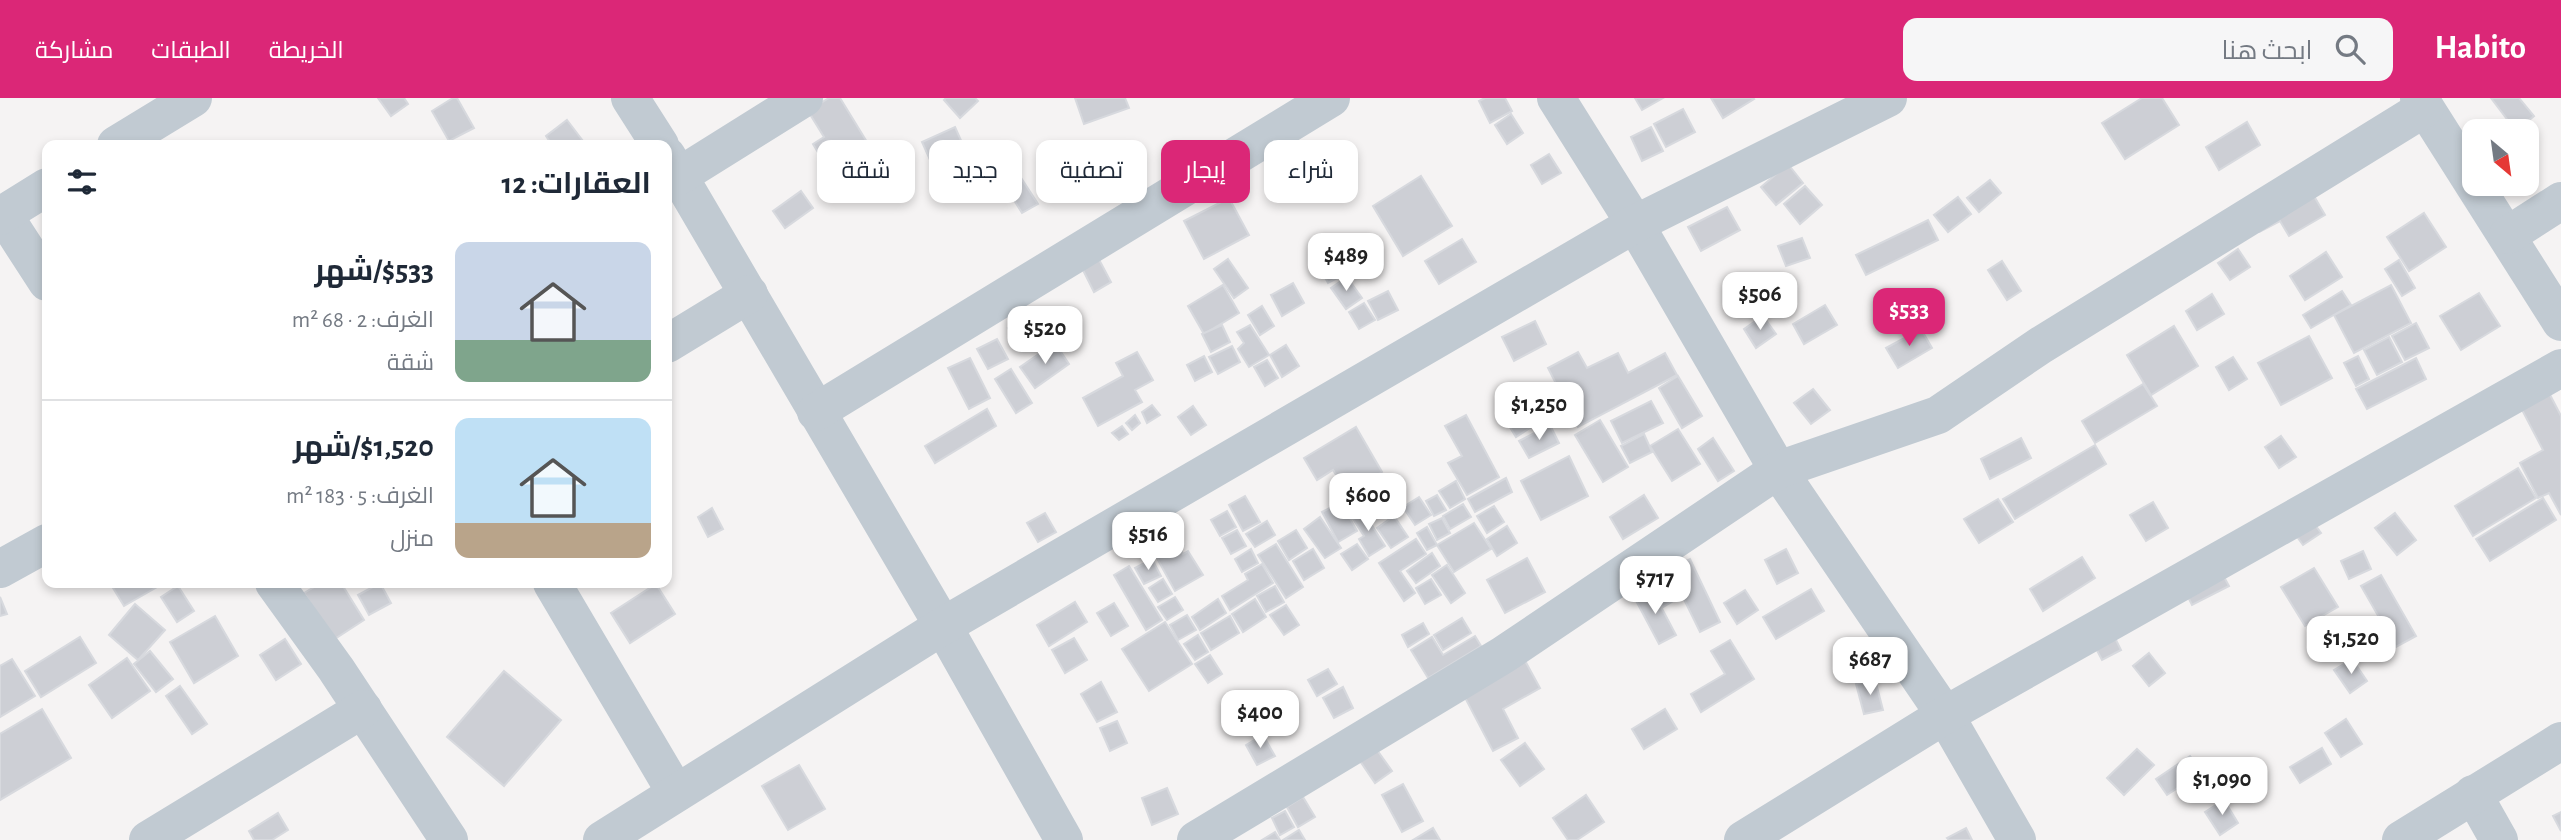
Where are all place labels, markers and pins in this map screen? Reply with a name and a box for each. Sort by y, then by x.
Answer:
pin: $489 [1305,234,1387,293]
pin: $506 [1719,272,1801,332]
pin: $533 [1868,288,1950,348]
pin: $520 [1004,306,1086,366]
pin: $1,250 [1482,382,1596,442]
pin: $600 [1327,474,1409,533]
pin: $516 [1107,512,1189,572]
pin: $717 [1614,556,1696,616]
pin: $1,520 [2294,616,2408,676]
pin: $687 [1829,638,1911,697]
pin: $400 [1219,690,1301,750]
pin: $1,090 [2165,758,2279,817]

